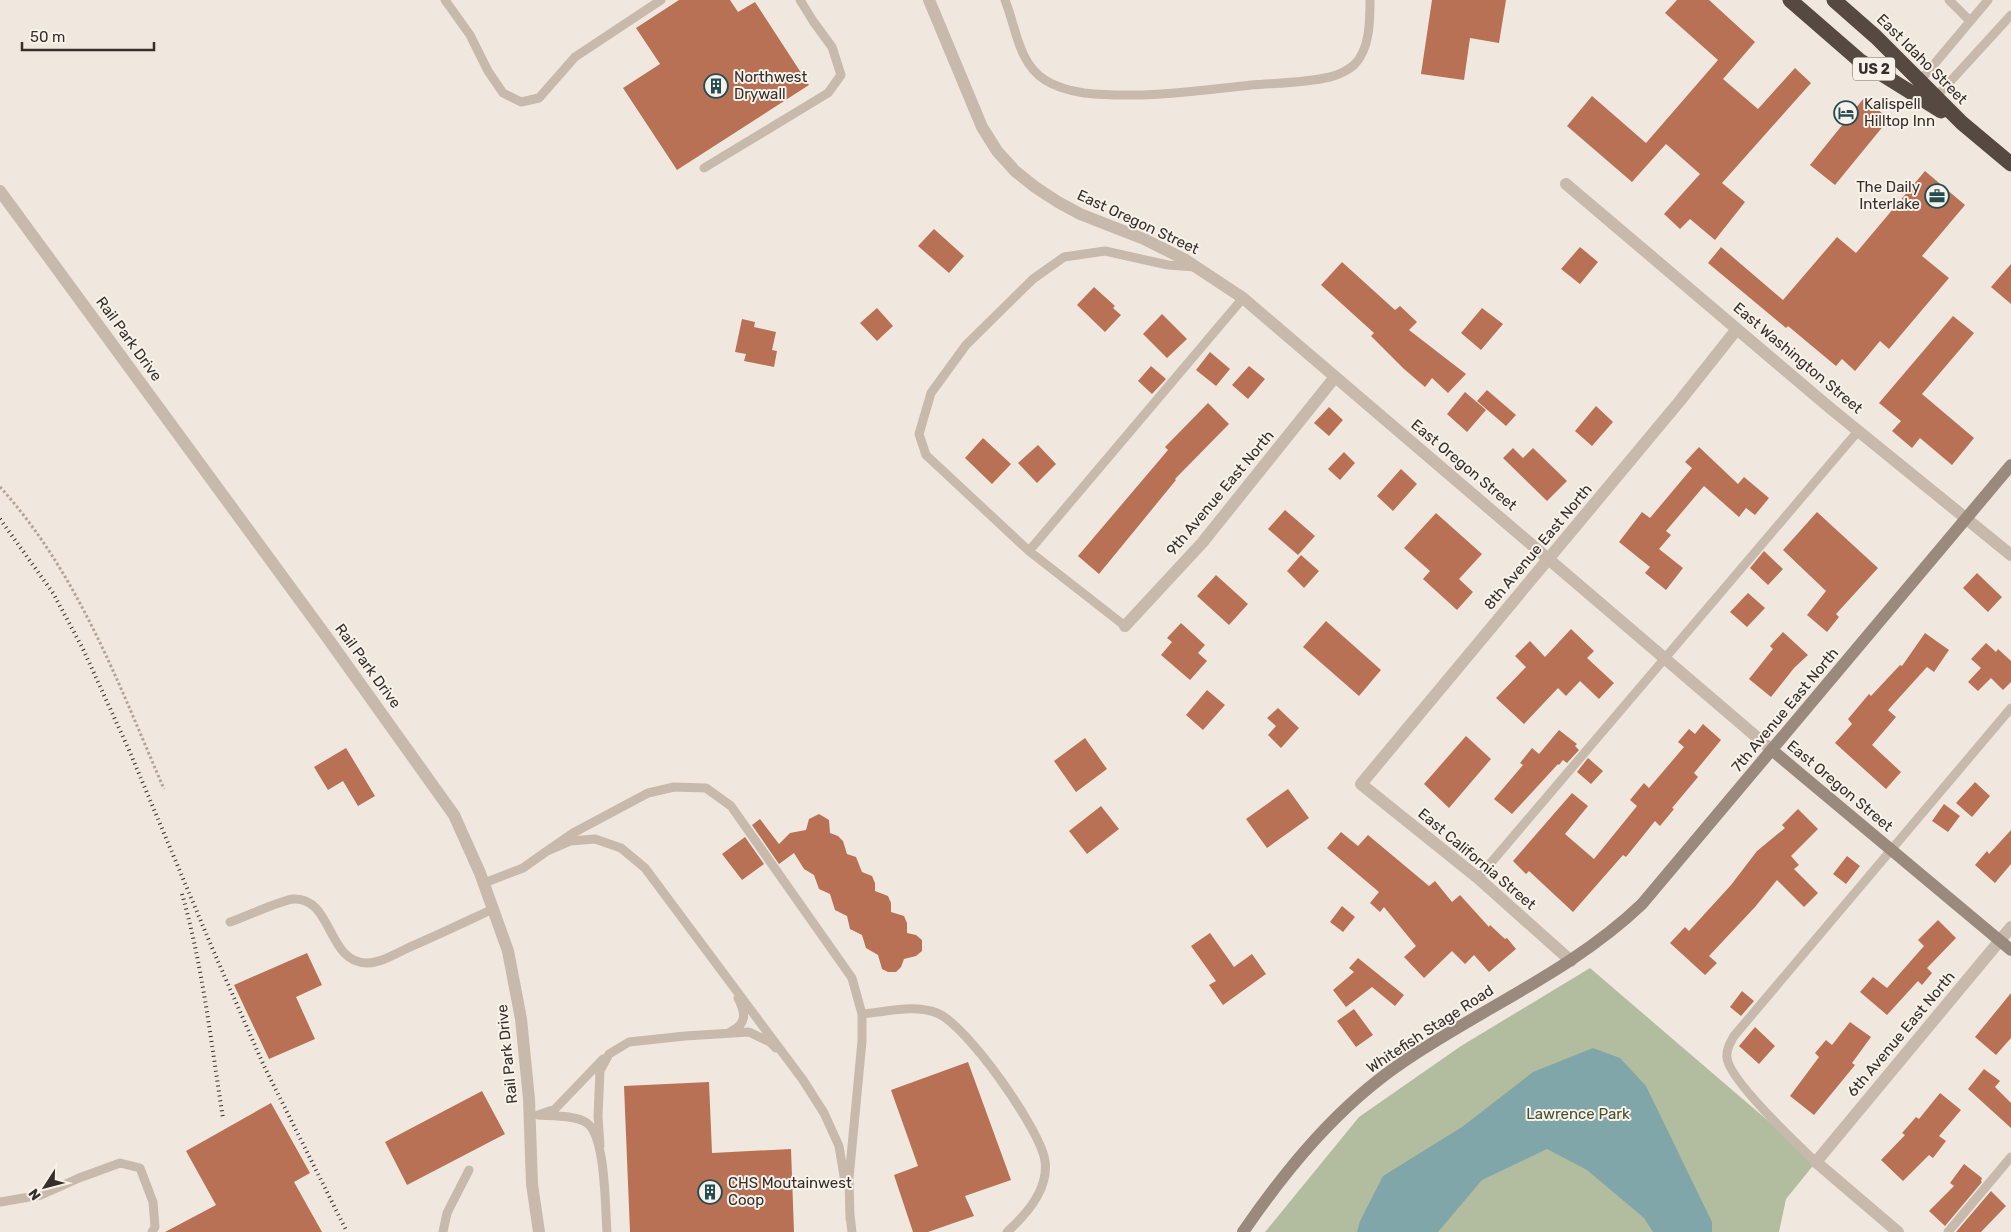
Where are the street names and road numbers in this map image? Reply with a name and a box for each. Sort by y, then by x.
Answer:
street label: East Idaho Street [1873,10,1971,108]
road number: US 2 [1853,58,1895,80]
street label: East Oregon Street [1074,186,1202,258]
street label: Rail Park Drive [92,293,166,385]
street label: East Washington Street [1730,299,1866,417]
street label: East Oregon Street [1408,416,1521,515]
street label: 9th Avenue East North [1162,427,1278,559]
street label: 8th Avenue East North [1480,481,1596,613]
street label: Rail Park Drive [331,620,405,712]
street label: 7th Avenue East North [1728,644,1842,776]
street label: East Oregon Street [1784,737,1897,836]
street label: East California Street [1414,805,1540,914]
street label: 6th Avenue East North [1843,968,1959,1100]
street label: Whitefish Stage Road [1363,981,1497,1077]
street label: Rail Park Drive [493,1003,521,1105]

